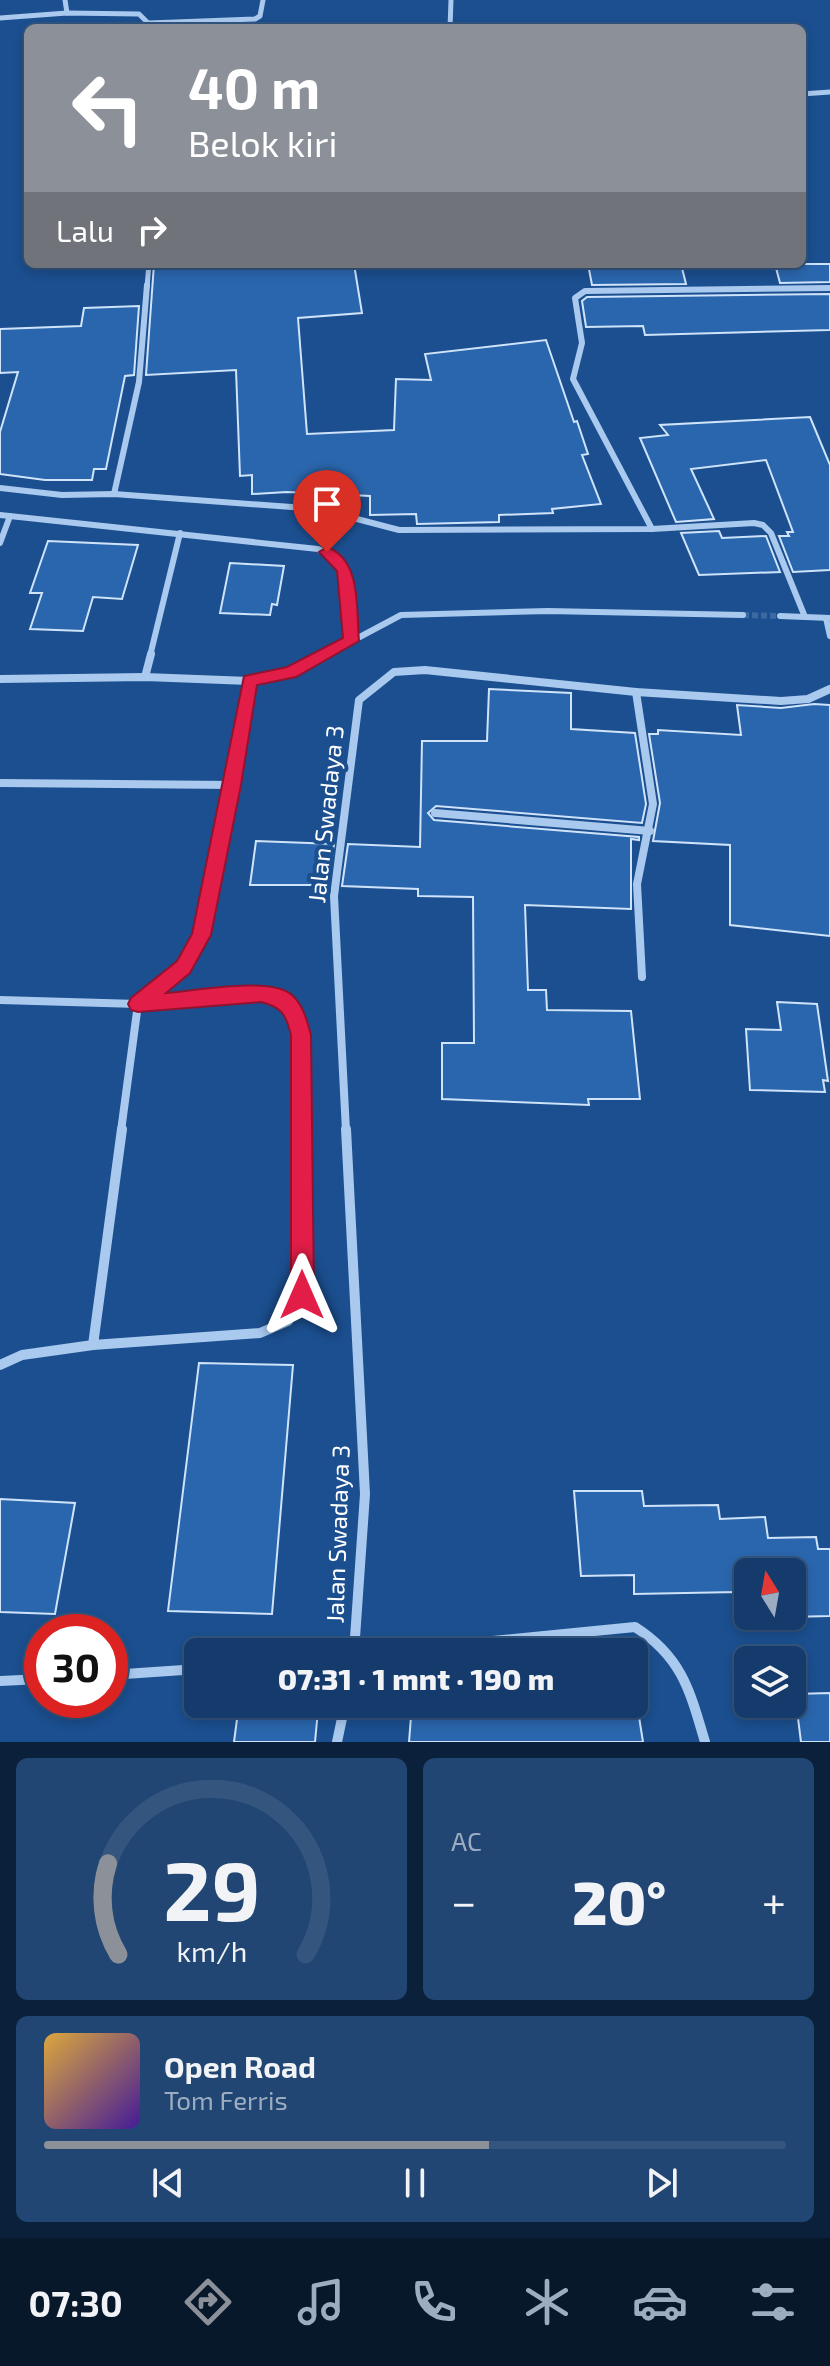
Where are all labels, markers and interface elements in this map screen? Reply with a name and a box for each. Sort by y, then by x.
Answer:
text: 40 m [188,53,320,120]
icon: left [56,56,160,160]
text: Belok kiri [188,121,337,164]
icon: right [130,208,174,252]
text: Lalu [56,212,114,248]
pin [293,470,361,552]
icon: arrive [305,482,349,526]
street label: Jalan Swadaya 3 [301,724,349,904]
position arrow [260,1253,344,1337]
street label: Jalan Swadaya 3 [319,1444,355,1624]
north arrow [734,1558,806,1630]
map controls [734,1558,806,1718]
speed limit sign: 30 [24,1614,128,1718]
button: layers [734,1646,806,1718]
text: 07:31 · 1 mnt · 190 m [278,1660,554,1696]
text: AC [451,1825,482,1856]
text: 29 [163,1838,260,1938]
text: 20° [572,1865,666,1937]
text: − [451,1874,477,1927]
text: + [762,1874,786,1927]
text: km/h [176,1933,247,1968]
text: Open Road [164,2048,316,2084]
text: Tom Ferris [164,2084,288,2115]
icon: previous [146,2161,190,2205]
icon: pause [393,2161,437,2205]
icon: next [640,2161,684,2205]
icon: directions [180,2274,236,2330]
icon: music [293,2274,349,2330]
icon: phone [406,2274,462,2330]
icon: climate [519,2274,575,2330]
icon: car [632,2274,688,2330]
icon: filters [745,2274,801,2330]
text: 07:30 [29,2281,123,2324]

